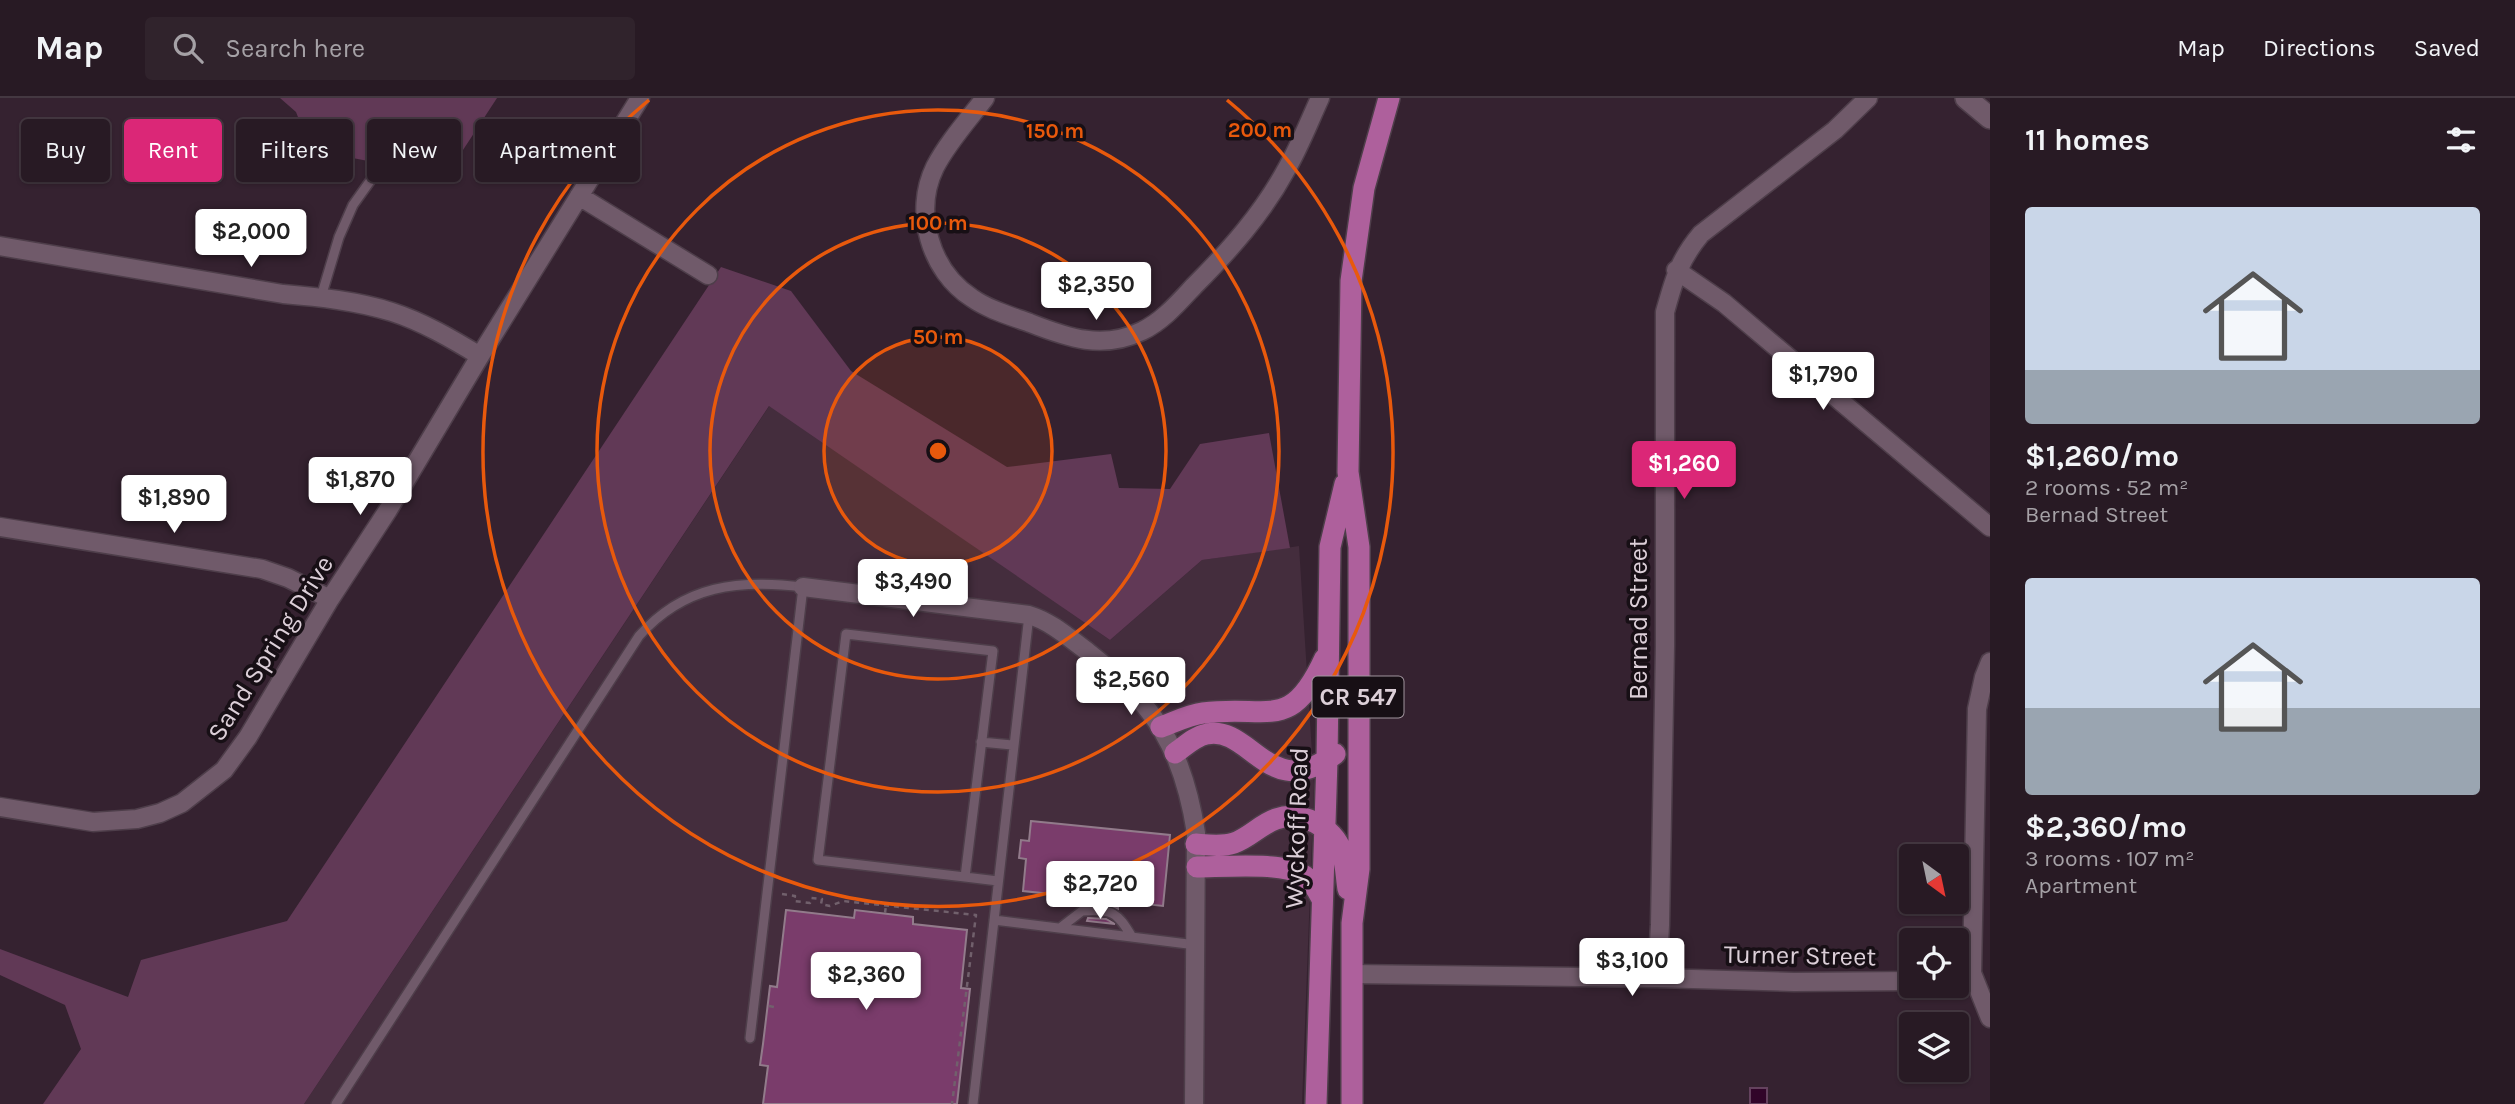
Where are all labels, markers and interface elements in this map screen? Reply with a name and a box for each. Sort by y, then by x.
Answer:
search box [145,17,635,80]
text: Map [35,29,103,67]
icon: search [169,29,207,67]
text: Search here [225,33,365,64]
text: Map [2177,34,2225,62]
text: Directions [2263,34,2376,62]
text: Saved [2414,34,2480,62]
text: 200 m [1228,118,1292,142]
chip: Buy [21,119,110,182]
chip: Rent [124,119,222,182]
chip: Filters [236,119,353,182]
chip: New [367,119,461,182]
chip: Apartment [475,119,640,182]
text: 150 m [1026,119,1084,143]
icon: filters [2442,121,2480,159]
text: 11 homes [2025,122,2150,158]
pin: $2,000 [194,209,308,269]
text: 100 m [908,211,968,235]
text: $2,000 [211,218,291,245]
icon: home [2190,253,2316,379]
pin: $2,350 [1039,262,1153,322]
text: $2,350 [1057,271,1135,298]
text: 50 m [913,325,963,349]
pin: $1,790 [1766,352,1880,412]
text: $1,790 [1788,361,1858,388]
text: $1,260/mo [2025,438,2179,474]
centre of rings [926,439,950,463]
pin: $1,260 [1627,442,1741,501]
text: $1,260 [1648,450,1720,477]
pin: $1,870 [303,458,417,517]
text: $1,870 [325,466,395,493]
text: 2 rooms · 52 m² [2025,474,2188,501]
pin: $1,890 [117,476,231,535]
text: $1,890 [137,484,211,511]
text: Bernad Street [2025,501,2168,528]
street label: Bernad Street [1623,538,1654,700]
street label: Sand Spring Drive [201,550,340,747]
pin: $3,490 [856,560,970,619]
text: $3,490 [874,568,952,595]
icon: home [2190,624,2316,750]
pin: $2,560 [1074,658,1188,717]
text: $2,560 [1092,666,1170,693]
road number: CR 547 [1312,676,1404,718]
street label: Wyckoff Road [1278,747,1315,909]
text: $2,360/mo [2025,809,2187,845]
north arrow [1899,844,1969,914]
map controls [1899,844,1969,1082]
text: 3 rooms · 107 m² [2025,845,2194,872]
pin: $2,720 [1043,862,1157,921]
text: $2,720 [1062,870,1138,897]
text: Apartment [2025,872,2137,899]
button: locate [1899,928,1969,998]
pin: $3,100 [1575,939,1689,998]
street label: Turner Street [1724,939,1877,972]
text: $3,100 [1595,947,1669,974]
pin: $2,360 [809,953,923,1012]
text: $2,360 [827,961,905,988]
button: layers [1899,1012,1969,1082]

